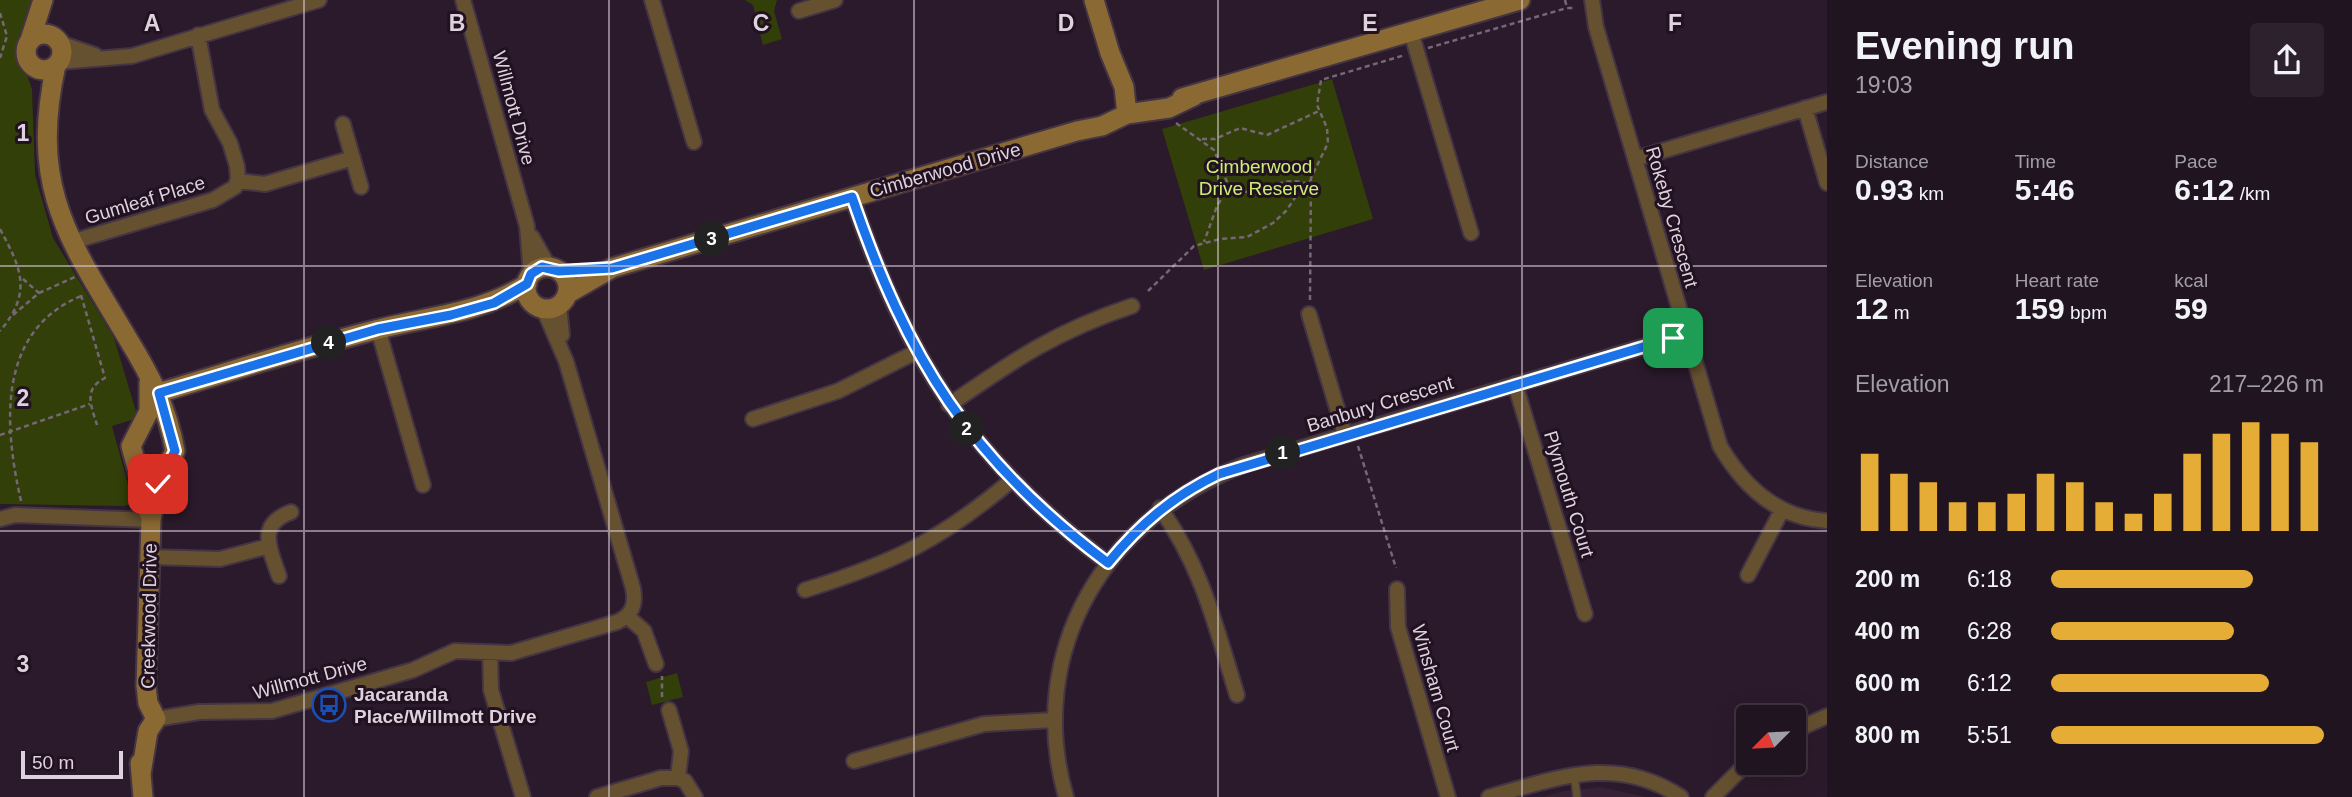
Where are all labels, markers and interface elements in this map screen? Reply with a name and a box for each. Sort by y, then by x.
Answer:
text: A [144,10,160,36]
text: B [449,10,465,36]
text: C [753,10,769,36]
text: D [1058,10,1074,36]
text: E [1362,10,1378,36]
text: F [1668,10,1682,36]
button: share [2250,23,2324,97]
text: Evening run [1855,25,2075,67]
street label: Willmott Drive [489,49,539,167]
text: 19:03 [1855,72,1913,98]
text: 1 [17,120,30,146]
street label: Cimberwood Drive [867,138,1023,202]
street label: Rokeby Crescent [1642,144,1702,291]
text: Distance [1855,151,1929,172]
text: Time [2015,151,2056,172]
text: Pace [2174,151,2218,172]
park label: Cimberwood Drive Reserve [1199,156,1319,199]
street label: Gumleaf Place [82,172,208,228]
text: 0.93 [1855,173,1913,206]
text: 5:46 [2015,173,2075,206]
text: 6:12 [2174,173,2234,206]
text: km [1913,183,1944,204]
text: /km [2234,183,2270,204]
pin: 3 [694,222,730,256]
text: 3 [706,228,717,249]
text: Elevation [1855,270,1933,291]
text: Heart rate [2015,270,2099,291]
text: kcal [2174,270,2208,291]
text: 12 [1855,292,1888,325]
text: 159 [2015,292,2065,325]
text: 59 [2174,292,2208,325]
text: m [1888,302,1909,323]
text: bpm [2065,302,2107,323]
pin [1643,308,1703,368]
icon: arrive [1654,319,1692,357]
pin: 4 [312,326,346,360]
text: 4 [323,332,334,353]
text: Elevation [1855,371,1950,397]
text: 217–226 m [2209,371,2324,397]
street label: Banbury Crescent [1304,372,1456,436]
text: 2 [17,385,29,411]
pin: 2 [950,412,984,446]
text: 2 [961,418,972,439]
street label: Plymouth Court [1540,428,1598,560]
pin: 1 [1266,435,1300,470]
text: 1 [1277,442,1288,463]
pin [128,454,188,514]
icon: check [139,465,177,503]
street label: Creekwood Drive [137,543,161,689]
text: 200 m [1855,566,1920,592]
text: 6:18 [1967,566,2012,592]
text: 400 m [1855,618,1920,644]
text: 6:28 [1967,618,2012,644]
street label: Winsham Court [1408,622,1464,755]
text: 3 [17,651,29,677]
street label: Willmott Drive [251,653,369,703]
text: 600 m [1855,670,1920,696]
text: 6:12 [1967,670,2012,696]
place label: Jacaranda Place/Willmott Drive [354,684,537,727]
bus stop icon: Jacaranda Place/Willmott Drive [310,686,348,724]
north arrow [1736,705,1806,775]
map controls [1736,705,1806,775]
text: 800 m [1855,722,1920,748]
text: 5:51 [1967,722,2012,748]
scale bar [21,748,122,780]
text: 50 m [32,752,74,773]

